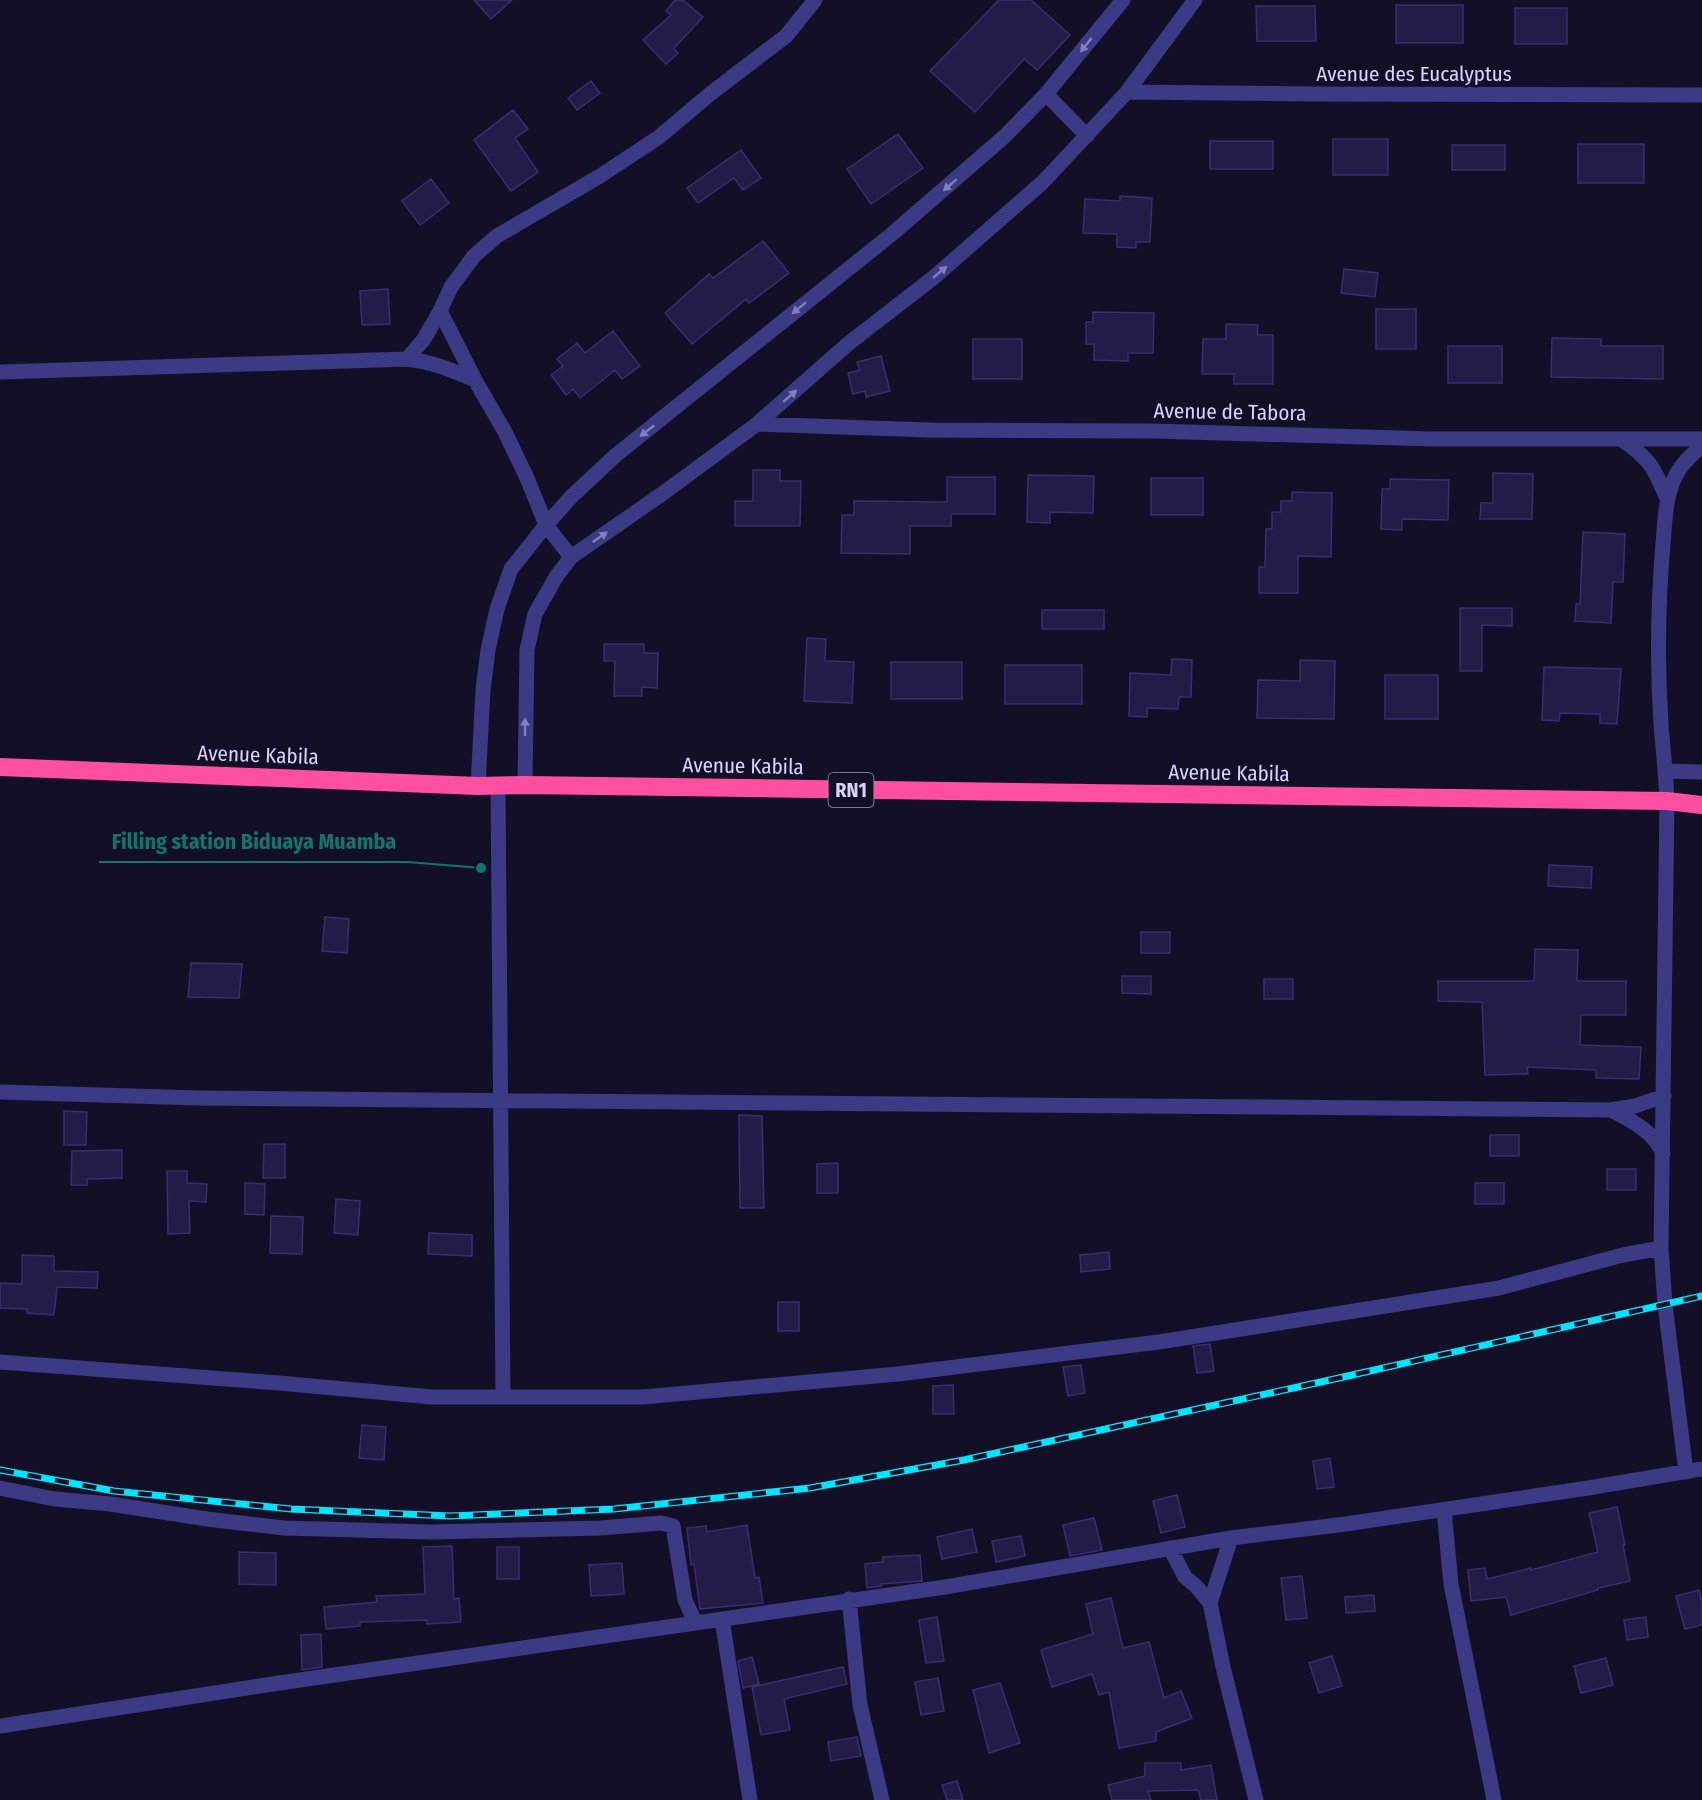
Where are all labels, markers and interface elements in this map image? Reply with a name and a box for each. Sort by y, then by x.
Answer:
one-way arrow [1079,37,1092,53]
street label: Avenue des Eucalyptus [1316,61,1512,87]
one-way arrow [943,178,958,191]
one-way arrow [932,266,947,279]
one-way arrow [791,302,807,315]
one-way arrow [782,390,797,403]
street label: Avenue de Tabora [1153,398,1307,426]
one-way arrow [639,424,655,437]
one-way arrow [591,531,607,543]
one-way arrow [520,717,530,736]
street label: Avenue Kabila [197,740,319,770]
street label: Avenue Kabila [682,752,804,780]
street label: Avenue Kabila [1168,759,1290,787]
road number: RN1 [828,773,874,807]
callout: Filling station Biduaya Muamba [99,822,408,862]
text: Filling station Biduaya Muamba [112,828,396,855]

